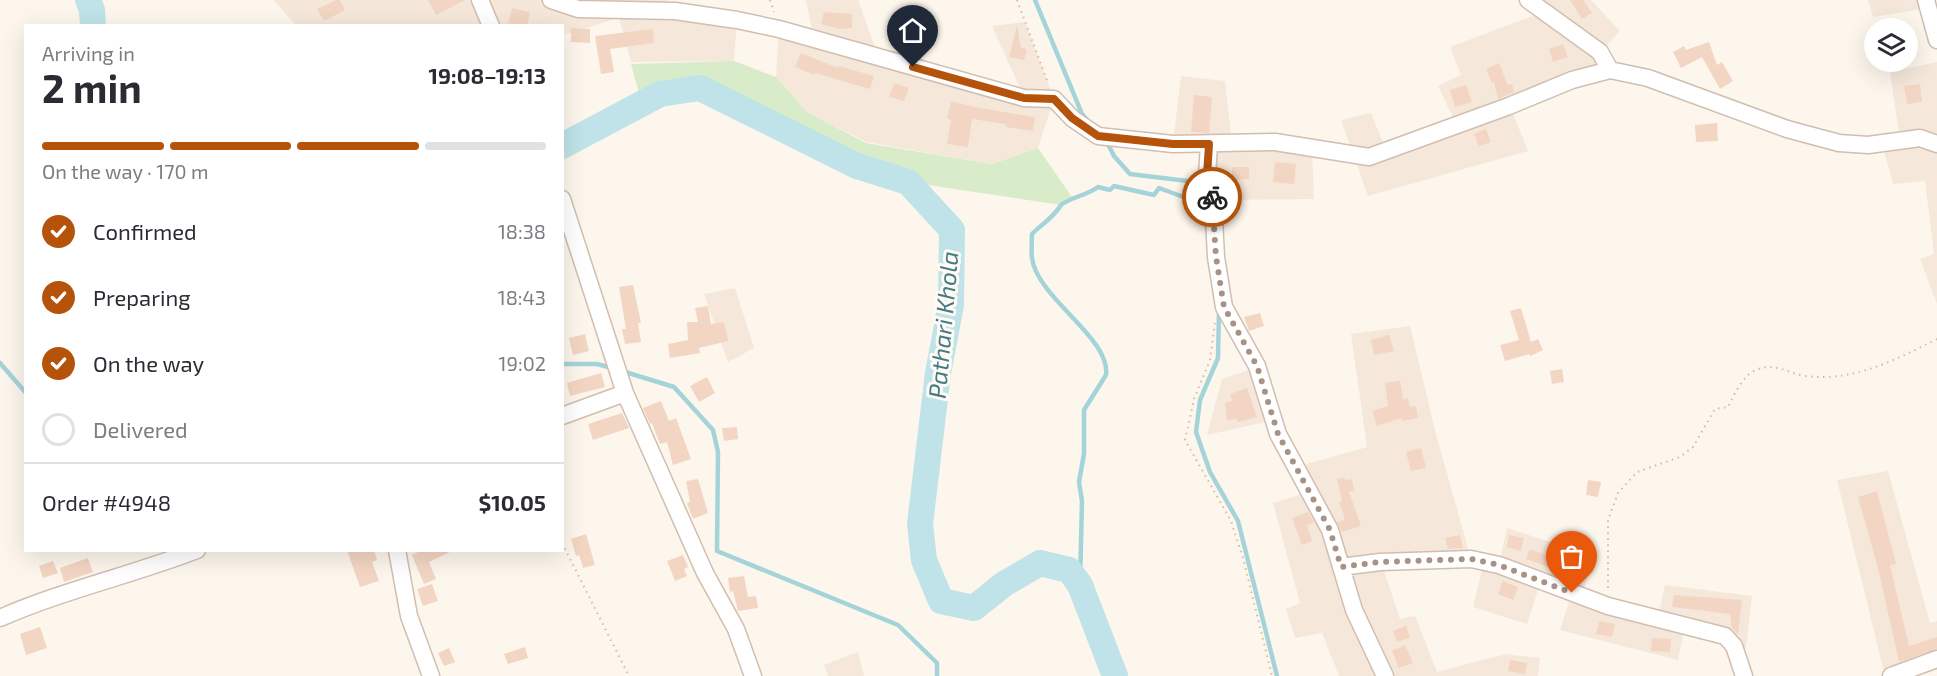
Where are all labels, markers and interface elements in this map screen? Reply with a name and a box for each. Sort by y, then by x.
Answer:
pin [887,5,938,67]
icon: home [896,14,929,47]
map controls [1864,18,1918,72]
button: layers [1864,18,1918,72]
text: Arriving in [42,41,135,65]
text: 19:08–19:13 [429,62,546,88]
text: 2 min [42,64,142,111]
text: On the way · 170 m [42,159,209,183]
courier [1182,167,1242,227]
icon: bike [1196,181,1229,214]
icon: check [42,215,75,248]
text: Confirmed [93,218,197,244]
text: 18:38 [498,219,546,243]
water label: Pathari Khola [922,250,963,400]
icon: check [42,281,75,314]
text: Preparing [93,284,191,310]
text: 18:43 [498,285,546,309]
icon: check [42,347,75,380]
text: On the way [93,350,204,376]
text: 19:02 [499,351,546,375]
text: Delivered [93,416,188,442]
text: Order #4948 [42,489,171,515]
text: $10.05 [478,489,546,515]
pin [1546,531,1597,593]
icon: bag [1555,540,1588,573]

